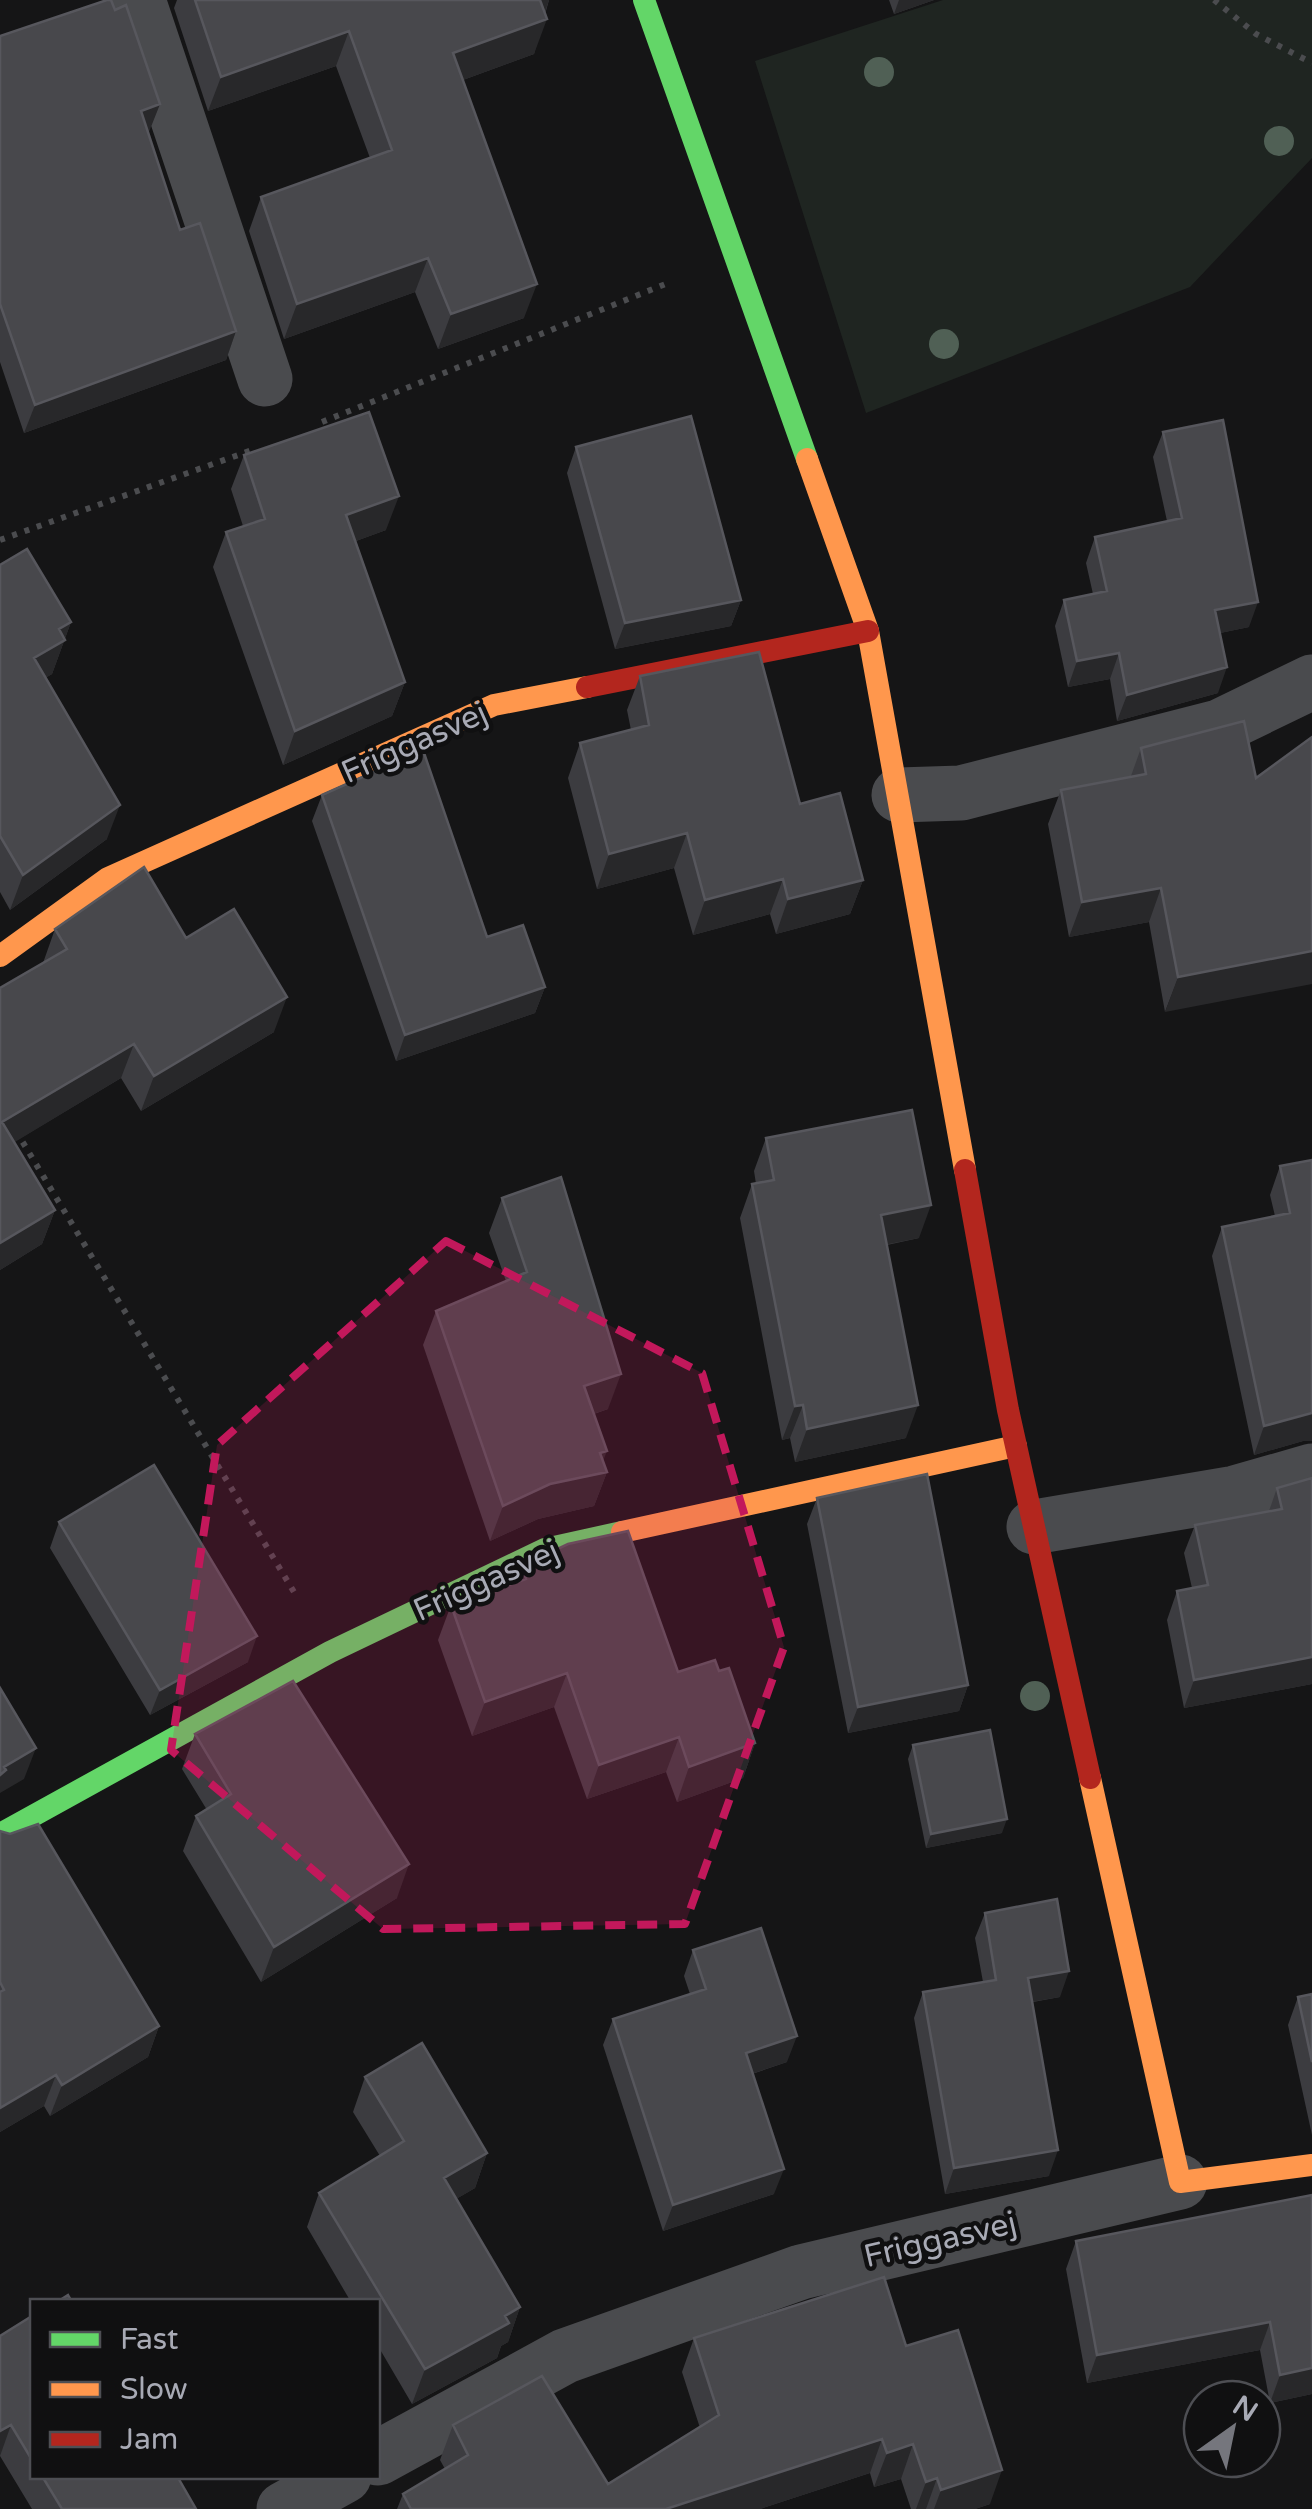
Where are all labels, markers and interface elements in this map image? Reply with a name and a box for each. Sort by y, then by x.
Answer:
street label: Friggasvej [336,694,493,792]
street label: Friggasvej [408,1532,565,1630]
street label: Friggasvej [860,2204,1020,2276]
legend [30,2299,380,2479]
text: Fast [120,2321,179,2358]
text: Slow [120,2371,188,2408]
north arrow [1182,2379,1282,2479]
text: N [1226,2388,1264,2429]
text: Jam [120,2421,178,2458]

